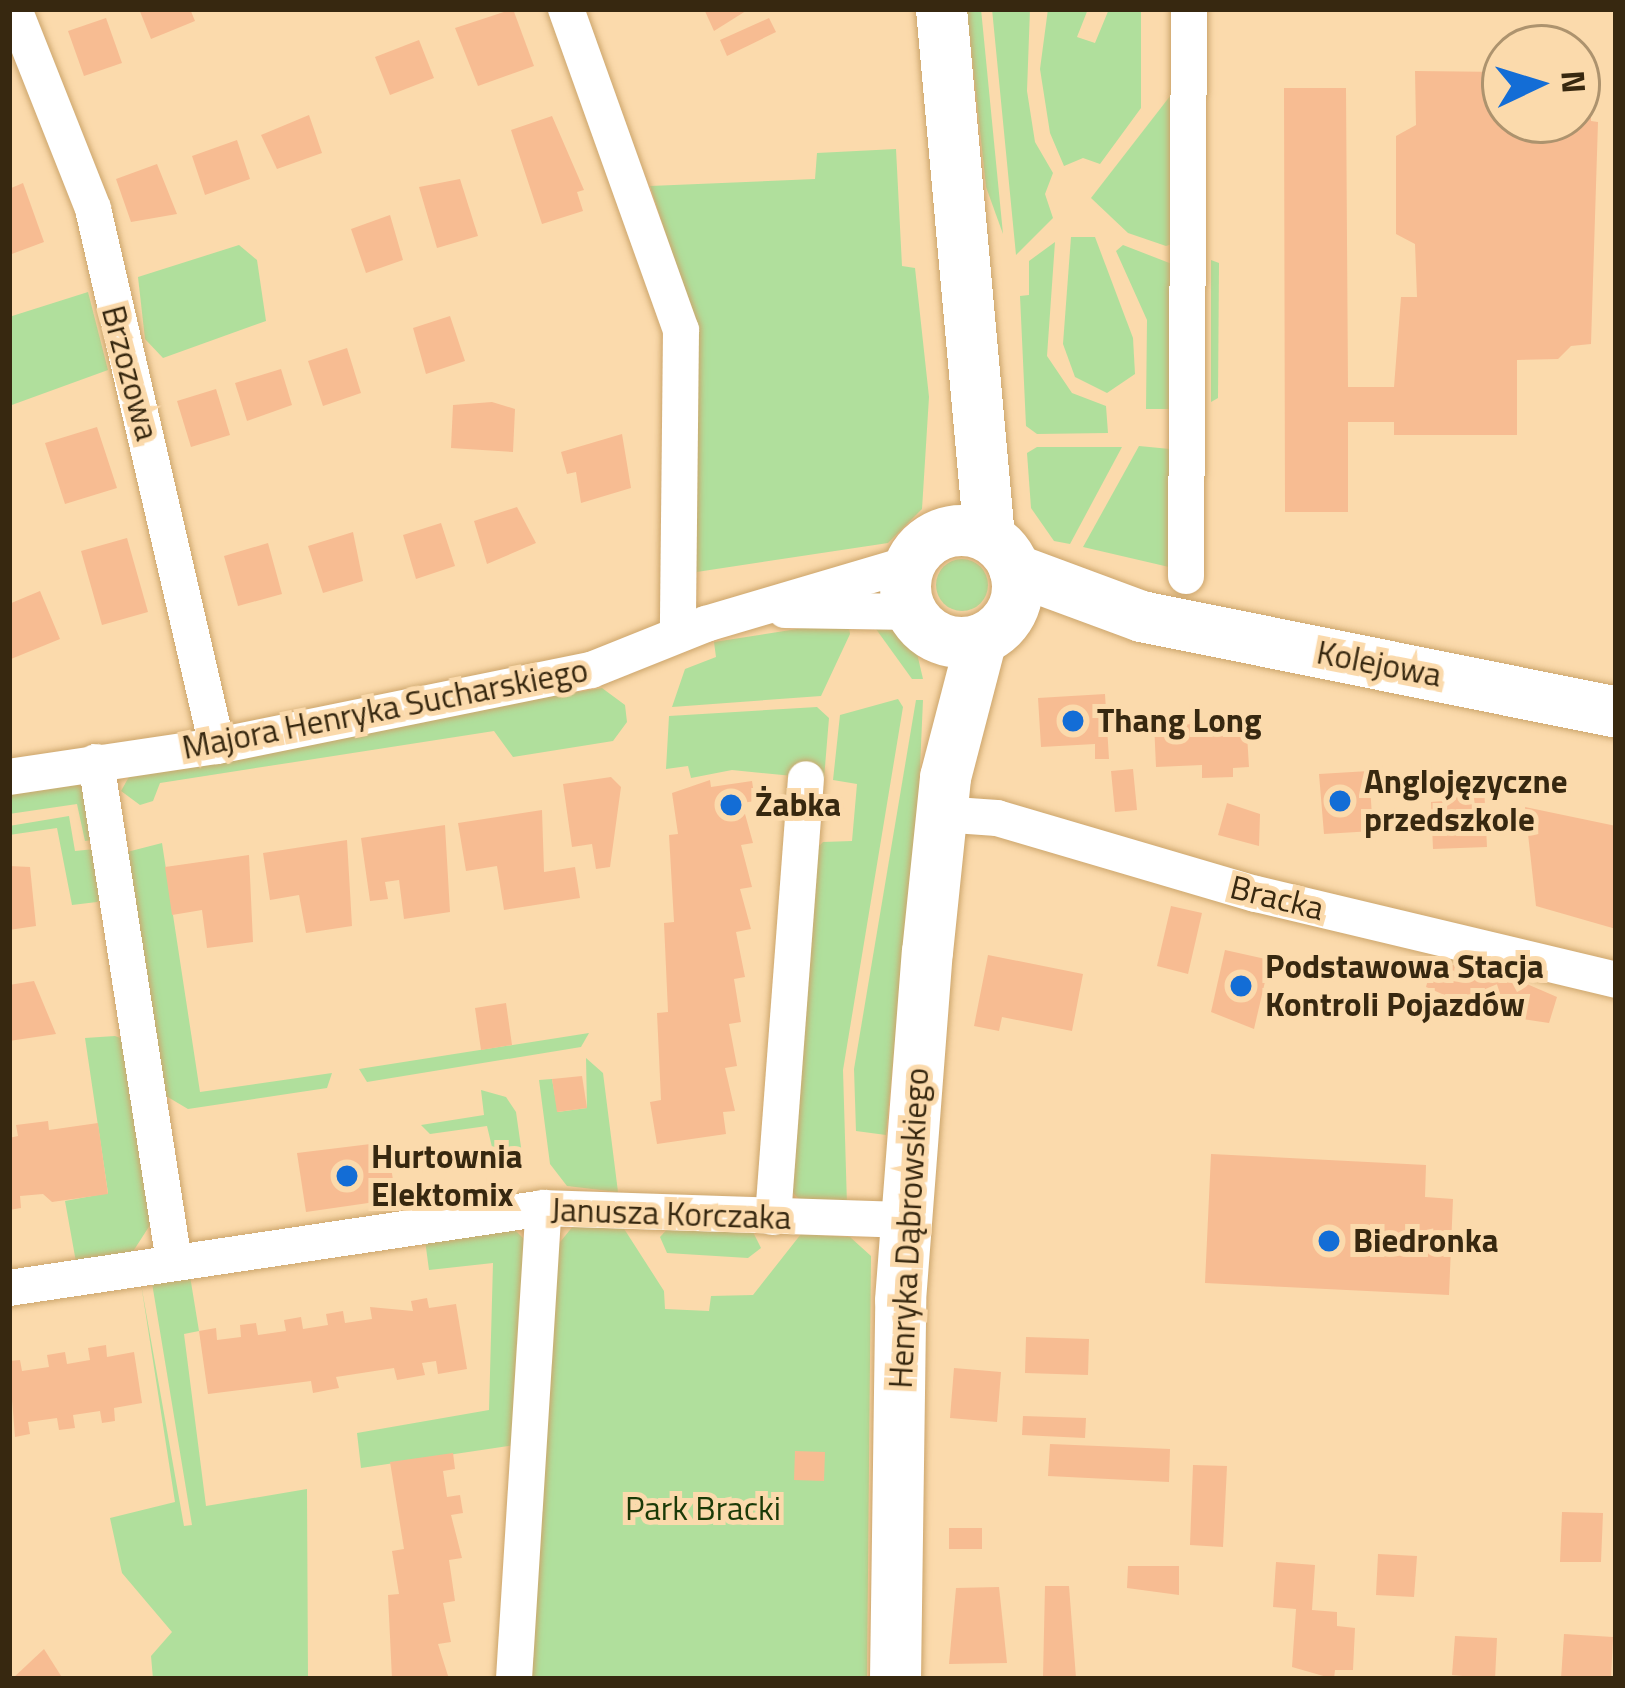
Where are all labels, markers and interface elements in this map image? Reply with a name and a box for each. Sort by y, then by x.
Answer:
north arrow [1481,24,1601,144]
text: N [1548,69,1600,95]
street label: Brzozowa [93,301,167,445]
street label: Kolejowa [1313,633,1445,695]
street label: Majora Henryka Sucharskiego [179,650,591,768]
place label: Thang Long [1097,701,1262,741]
marker: Thang Long [1060,708,1086,734]
place label: Anglojęzyczne przedszkole [1364,762,1568,840]
place label: Żabka [755,785,841,825]
marker: Anglojęzyczne przedszkole [1327,788,1353,814]
marker: Żabka [718,792,744,818]
street label: Bracka [1226,867,1328,929]
place label: Podstawowa Stacja Kontroli Pojazdów [1265,947,1544,1025]
marker: Podstawowa Stacja Kontroli Pojazdów [1228,973,1254,999]
street label: Henryka Dąbrowskiego [881,1067,937,1389]
place label: Hurtownia Elektomix [371,1137,523,1215]
marker: Hurtownia Elektomix [334,1163,360,1189]
street label: Janusza Korczaka [550,1190,792,1238]
place label: Biedronka [1353,1221,1498,1261]
marker: Biedronka [1316,1228,1342,1254]
park label: Park Bracki [625,1489,781,1529]

